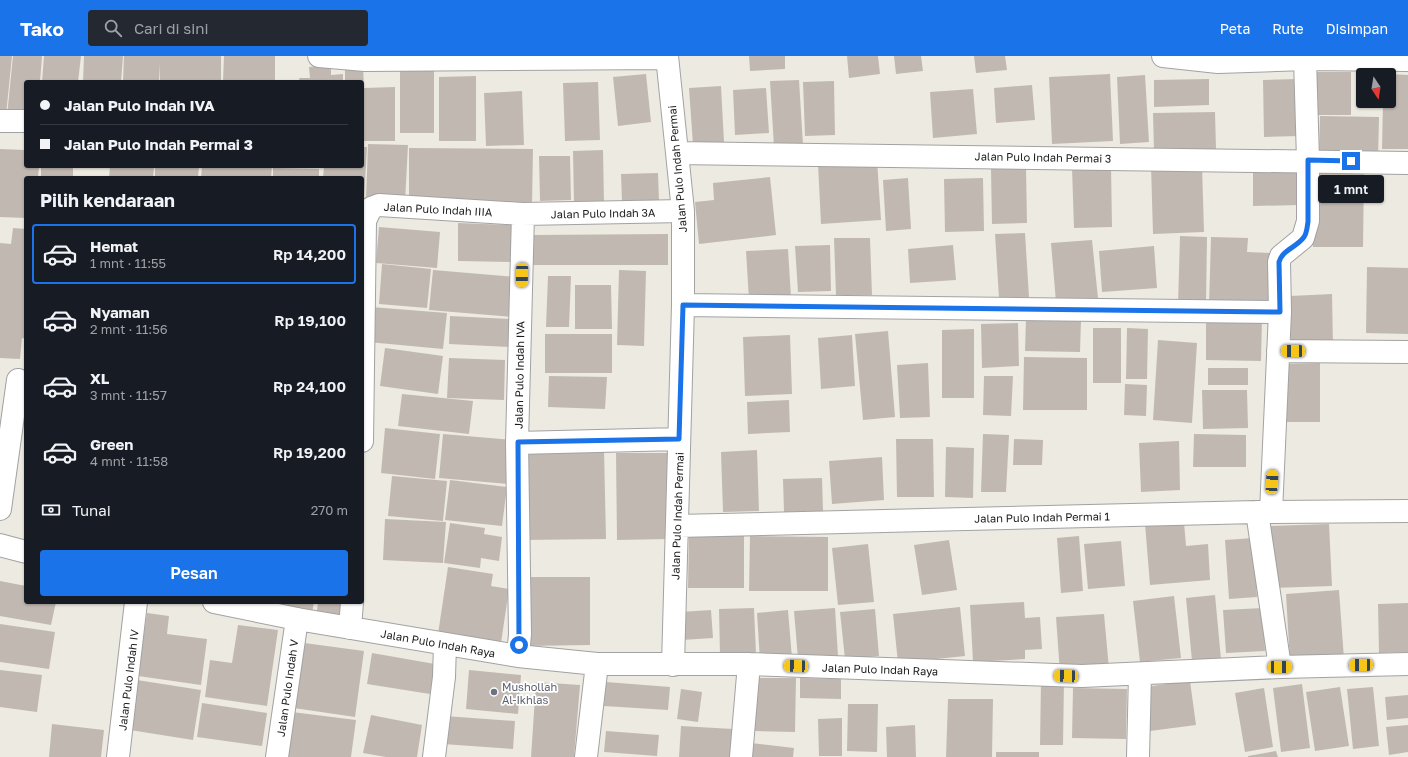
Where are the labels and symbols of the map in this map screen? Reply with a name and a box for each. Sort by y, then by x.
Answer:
north arrow [1356,68,1396,108]
street label: Jalan Pulo Indah Permai [665,105,689,233]
street label: Jalan Pulo Indah Permai 3 [975,149,1111,165]
route end [1342,152,1360,170]
callout: 1 mnt [1318,175,1384,203]
street label: Jalan Pulo Indah IIIA [383,200,493,218]
street label: Jalan Pulo Indah 3A [551,206,656,220]
car [516,263,528,287]
street label: Jalan Pulo Indah IVA [512,320,526,429]
car [1281,345,1305,357]
street label: Jalan Pulo Indah Permai [668,452,686,580]
car [1265,470,1279,494]
street label: Jalan Pulo Indah Permai 1 [974,509,1110,525]
street label: Jalan Pulo Indah Raya [380,626,496,660]
street label: Jalan Pulo Indah IV [115,628,141,731]
route start [510,636,528,654]
street label: Jalan Pulo Indah V [274,638,300,738]
car [1349,659,1373,671]
car [784,660,808,672]
street label: Jalan Pulo Indah Raya [822,660,938,678]
car [1268,661,1292,673]
car [1054,670,1078,682]
place label: Mushollah Al-Ikhlas [502,680,557,706]
marker: Mushollah Al-Ikhlas [489,687,499,697]

